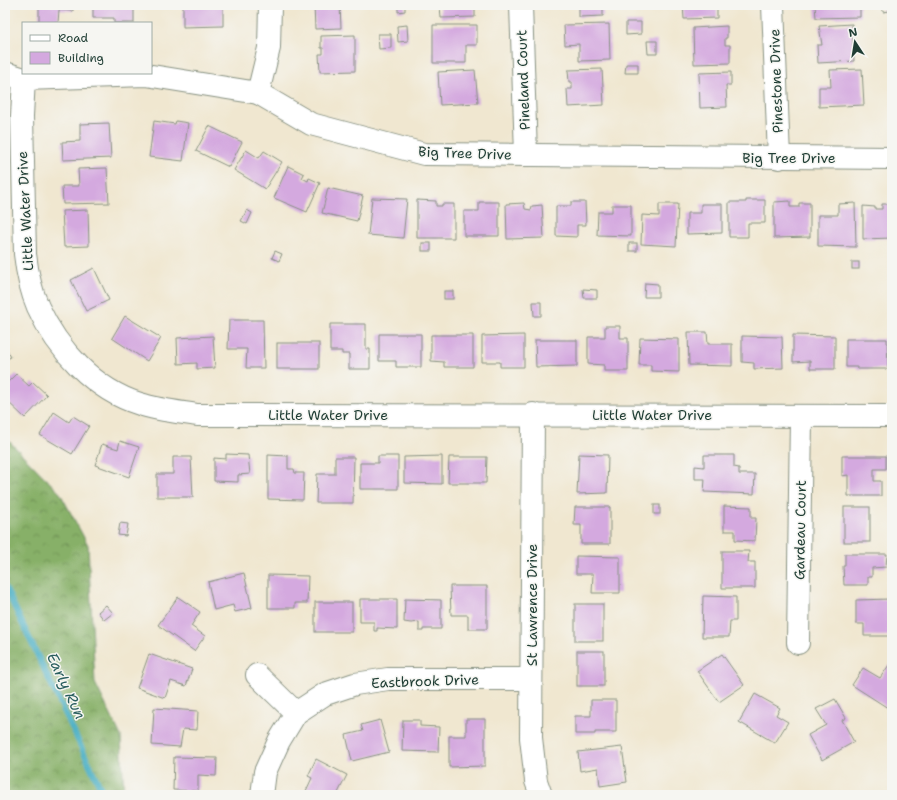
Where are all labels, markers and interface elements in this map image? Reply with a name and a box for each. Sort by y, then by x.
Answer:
legend [22,22,152,74]
north arrow [835,22,875,62]
text: N [847,24,859,41]
street label: Pinestone Drive [765,28,787,133]
text: Road [58,30,89,46]
street label: Pineland Court [512,30,534,130]
text: Building [58,50,104,66]
street label: Big Tree Drive [418,142,512,164]
street label: Big Tree Drive [742,149,836,167]
street label: Little Water Drive [13,150,37,271]
street label: Little Water Drive [268,406,388,424]
street label: Little Water Drive [592,406,712,424]
street label: Gardeau Court [790,480,810,580]
street label: St Lawrence Drive [523,544,541,666]
water label: Early Run [42,649,90,723]
street label: Eastbrook Drive [371,670,479,692]

